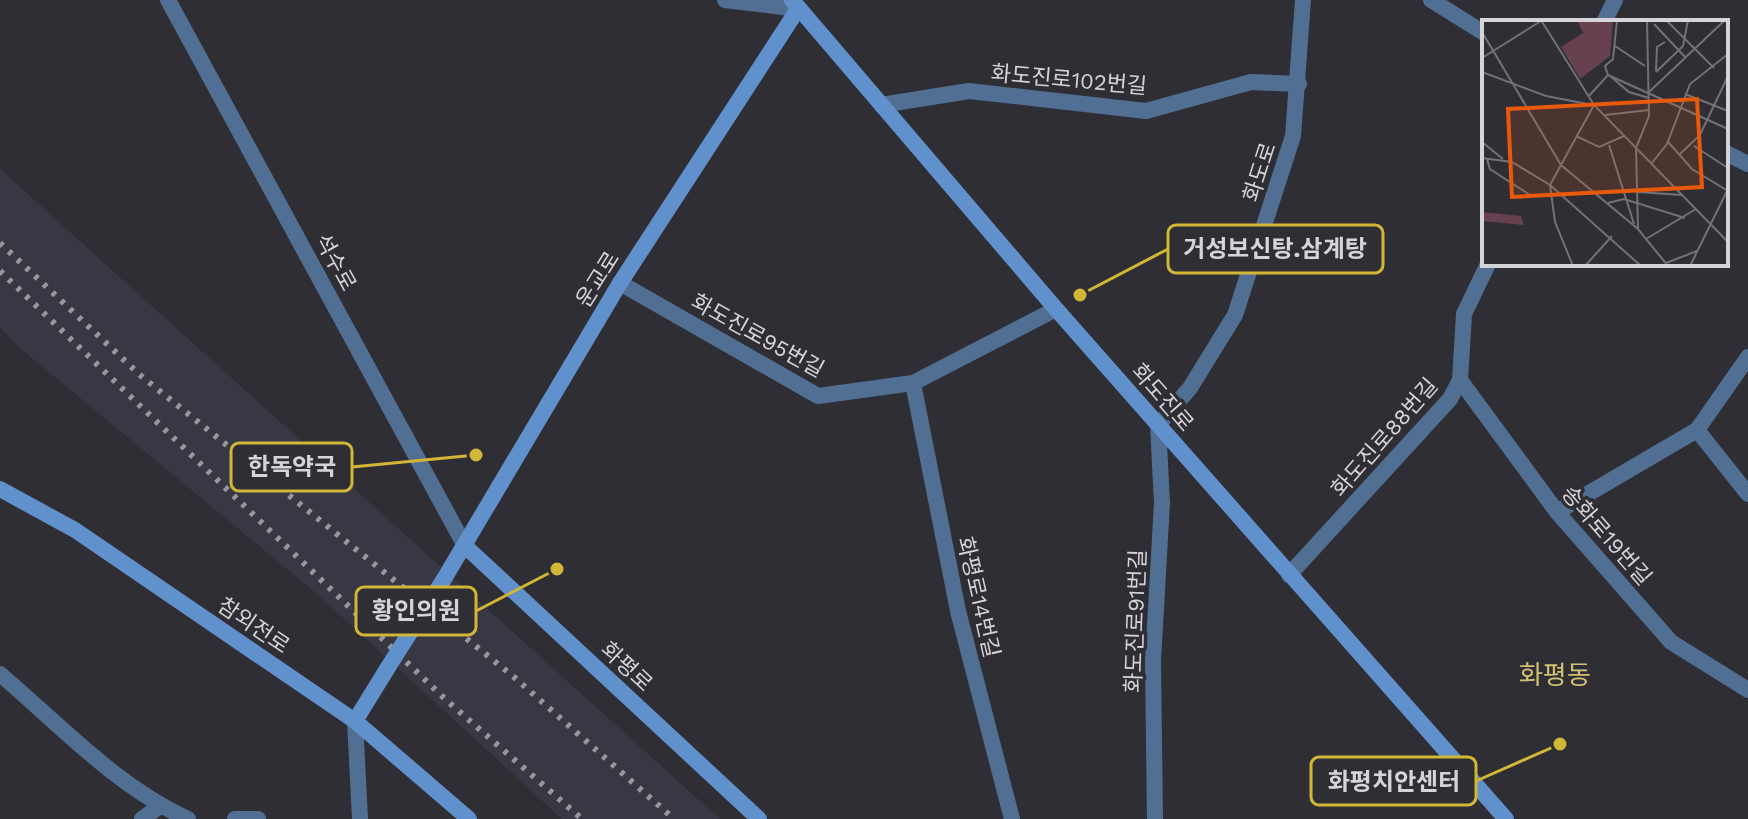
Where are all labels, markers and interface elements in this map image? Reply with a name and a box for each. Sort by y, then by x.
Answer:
inset map [1482,20,1728,266]
street label: 화도진로102번길 [990,60,1148,99]
street label: 화도로 [1238,139,1281,205]
callout: 거성보신탕.삼계탕 [1168,225,1383,273]
street label: 석수로 [310,230,361,295]
text: 거성보신탕.삼계탕 [1183,235,1367,263]
street label: 운교로 [571,247,624,312]
street label: 화도진로95번길 [687,289,828,382]
street label: 화도진로 [1127,359,1199,436]
street label: 화도진로88번길 [1326,373,1443,502]
callout: 한독약국 [231,443,352,491]
text: 한독약국 [248,453,336,481]
street label: 송화로19번길 [1557,481,1657,590]
street label: 화평로14번길 [952,534,1005,660]
street label: 화도진로91번길 [1121,549,1150,693]
callout: 황인의원 [356,587,476,635]
street label: 참외전로 [213,592,294,658]
text: 황인의원 [372,597,460,625]
street label: 화평로 [596,637,657,696]
district label: 화평동 [1519,660,1591,690]
callout: 화평치안센터 [1311,757,1476,805]
text: 화평치안센터 [1328,768,1460,796]

